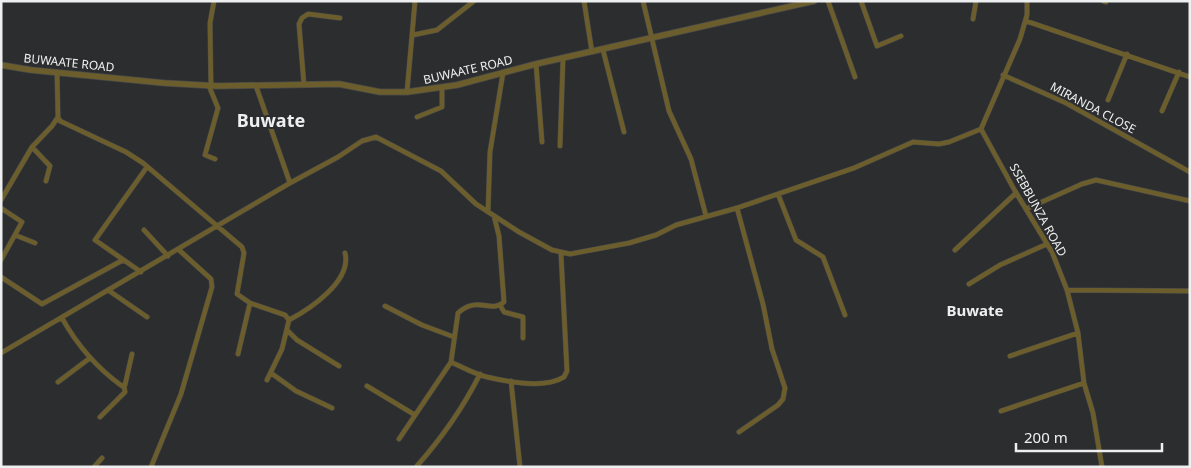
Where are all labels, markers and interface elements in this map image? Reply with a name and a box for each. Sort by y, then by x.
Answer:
street label: BUWAATE ROAD [23,49,116,76]
street label: BUWAATE ROAD [422,51,514,88]
street label: MIRANDA CLOSE [1047,78,1139,137]
district label: Buwate [237,108,305,132]
street label: SSEBBUNZA ROAD [1006,160,1071,260]
district label: Buwate [946,300,1004,320]
scale bar [1016,420,1162,452]
text: 200 m [1024,427,1068,447]

